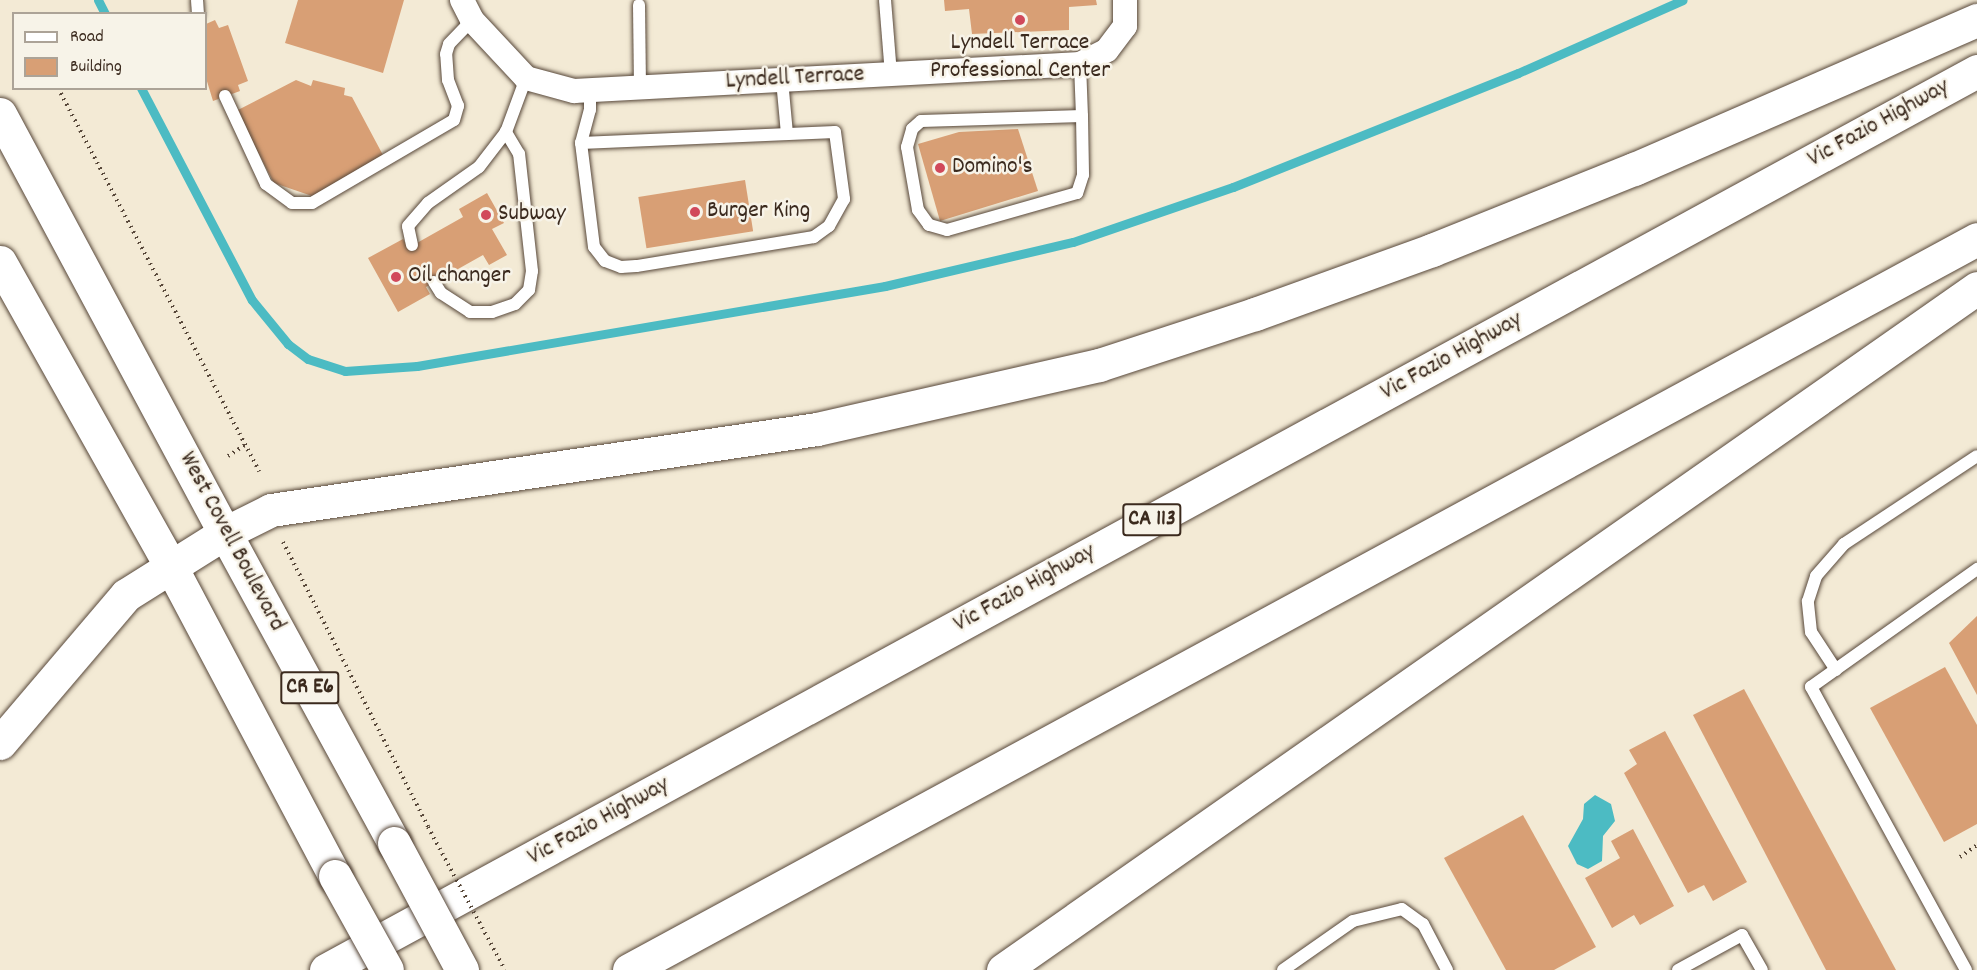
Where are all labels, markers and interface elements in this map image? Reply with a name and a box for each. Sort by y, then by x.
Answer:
legend [12,12,207,90]
marker: Lyndell Terrace Professional Center [1013,13,1027,27]
text: Road [70,25,104,50]
place label: Lyndell Terrace Professional Center [930,30,1110,86]
text: Building [70,55,122,80]
street label: Lyndell Terrace [725,61,865,97]
street label: Vic Fazio Highway [1803,73,1955,175]
place label: Domino's [952,154,1033,182]
marker: Domino's [933,161,947,175]
place label: Burger King [707,198,810,226]
place label: Subway [498,201,566,229]
marker: Burger King [688,205,702,219]
marker: Subway [479,208,493,222]
place label: Oil changer [408,263,510,291]
marker: Oil changer [389,270,403,284]
street label: Vic Fazio Highway [1376,306,1528,408]
street label: West Covell Boulevard [172,447,290,637]
road number: CA 113 [1122,501,1182,539]
street label: Vic Fazio Highway [949,538,1101,640]
road number: CR E6 [280,669,340,707]
street label: Vic Fazio Highway [523,771,675,873]

